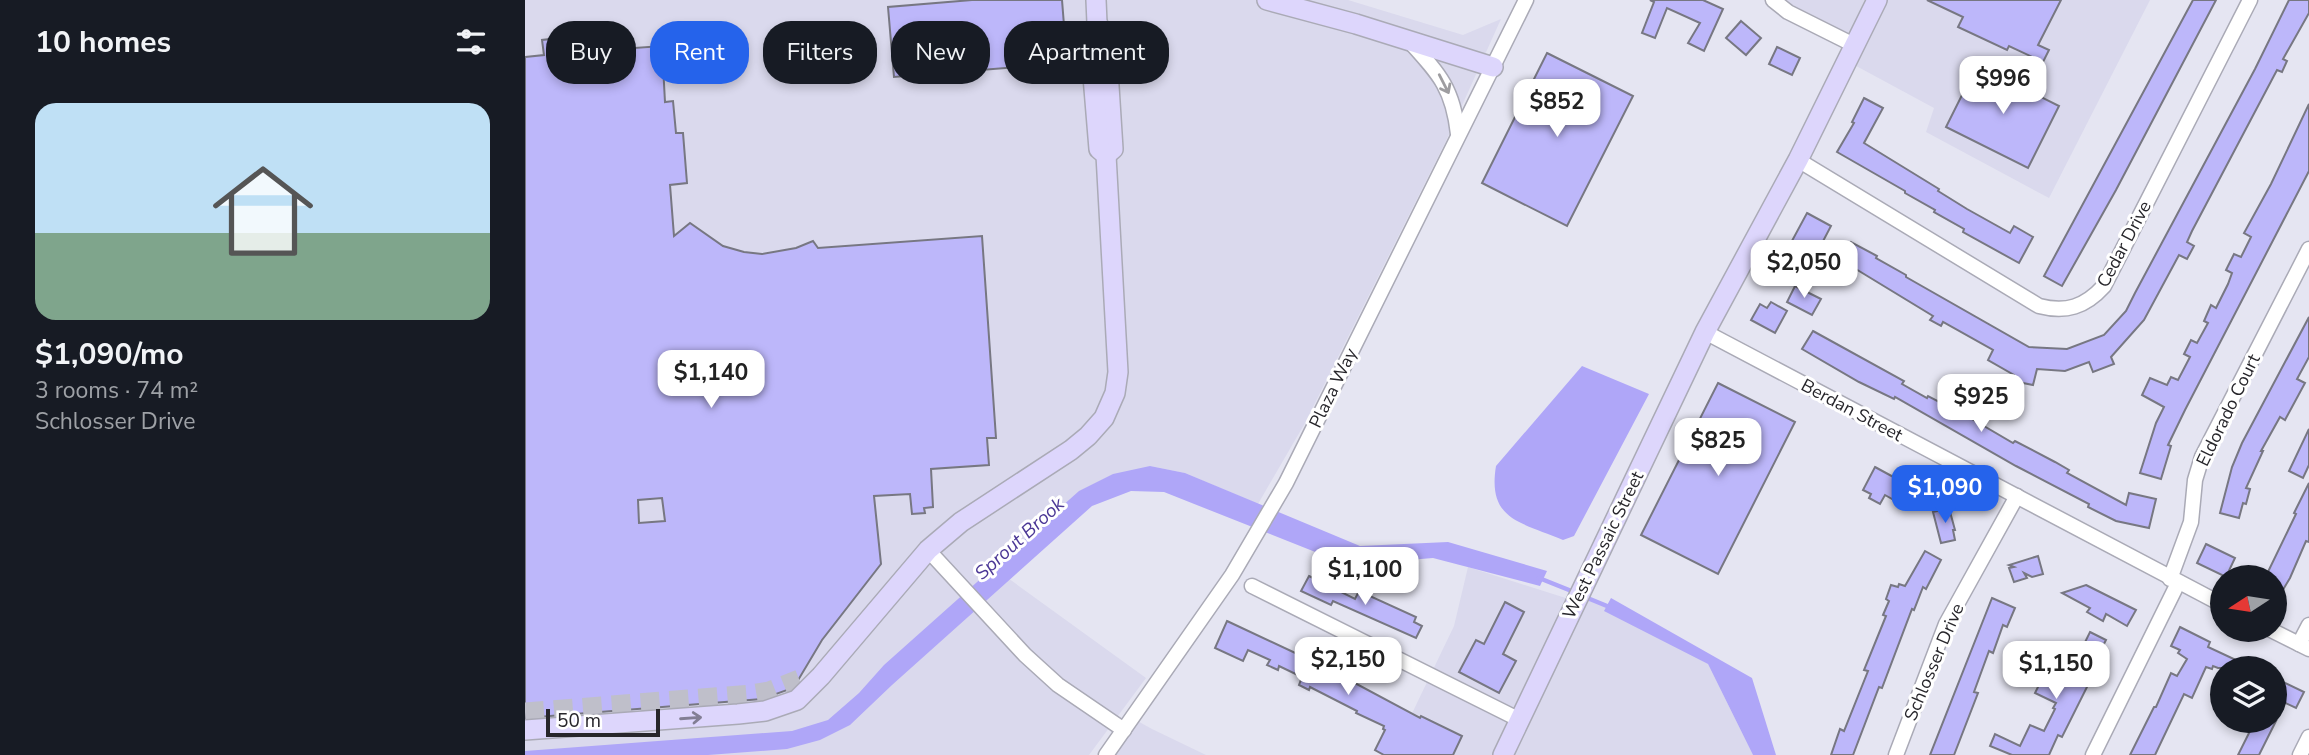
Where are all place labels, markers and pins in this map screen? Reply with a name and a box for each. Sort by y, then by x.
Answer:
pin: $996 [1962,57,2044,116]
pin: $852 [1516,80,1598,139]
pin: $2,050 [1747,240,1861,300]
pin: $1,140 [654,350,768,410]
pin: $925 [1940,374,2022,434]
pin: $825 [1677,419,1759,478]
pin: $1,090 [1888,466,2002,525]
pin: $1,100 [1308,548,1422,607]
pin: $2,150 [1291,638,1405,697]
pin: $1,150 [1999,642,2113,701]

